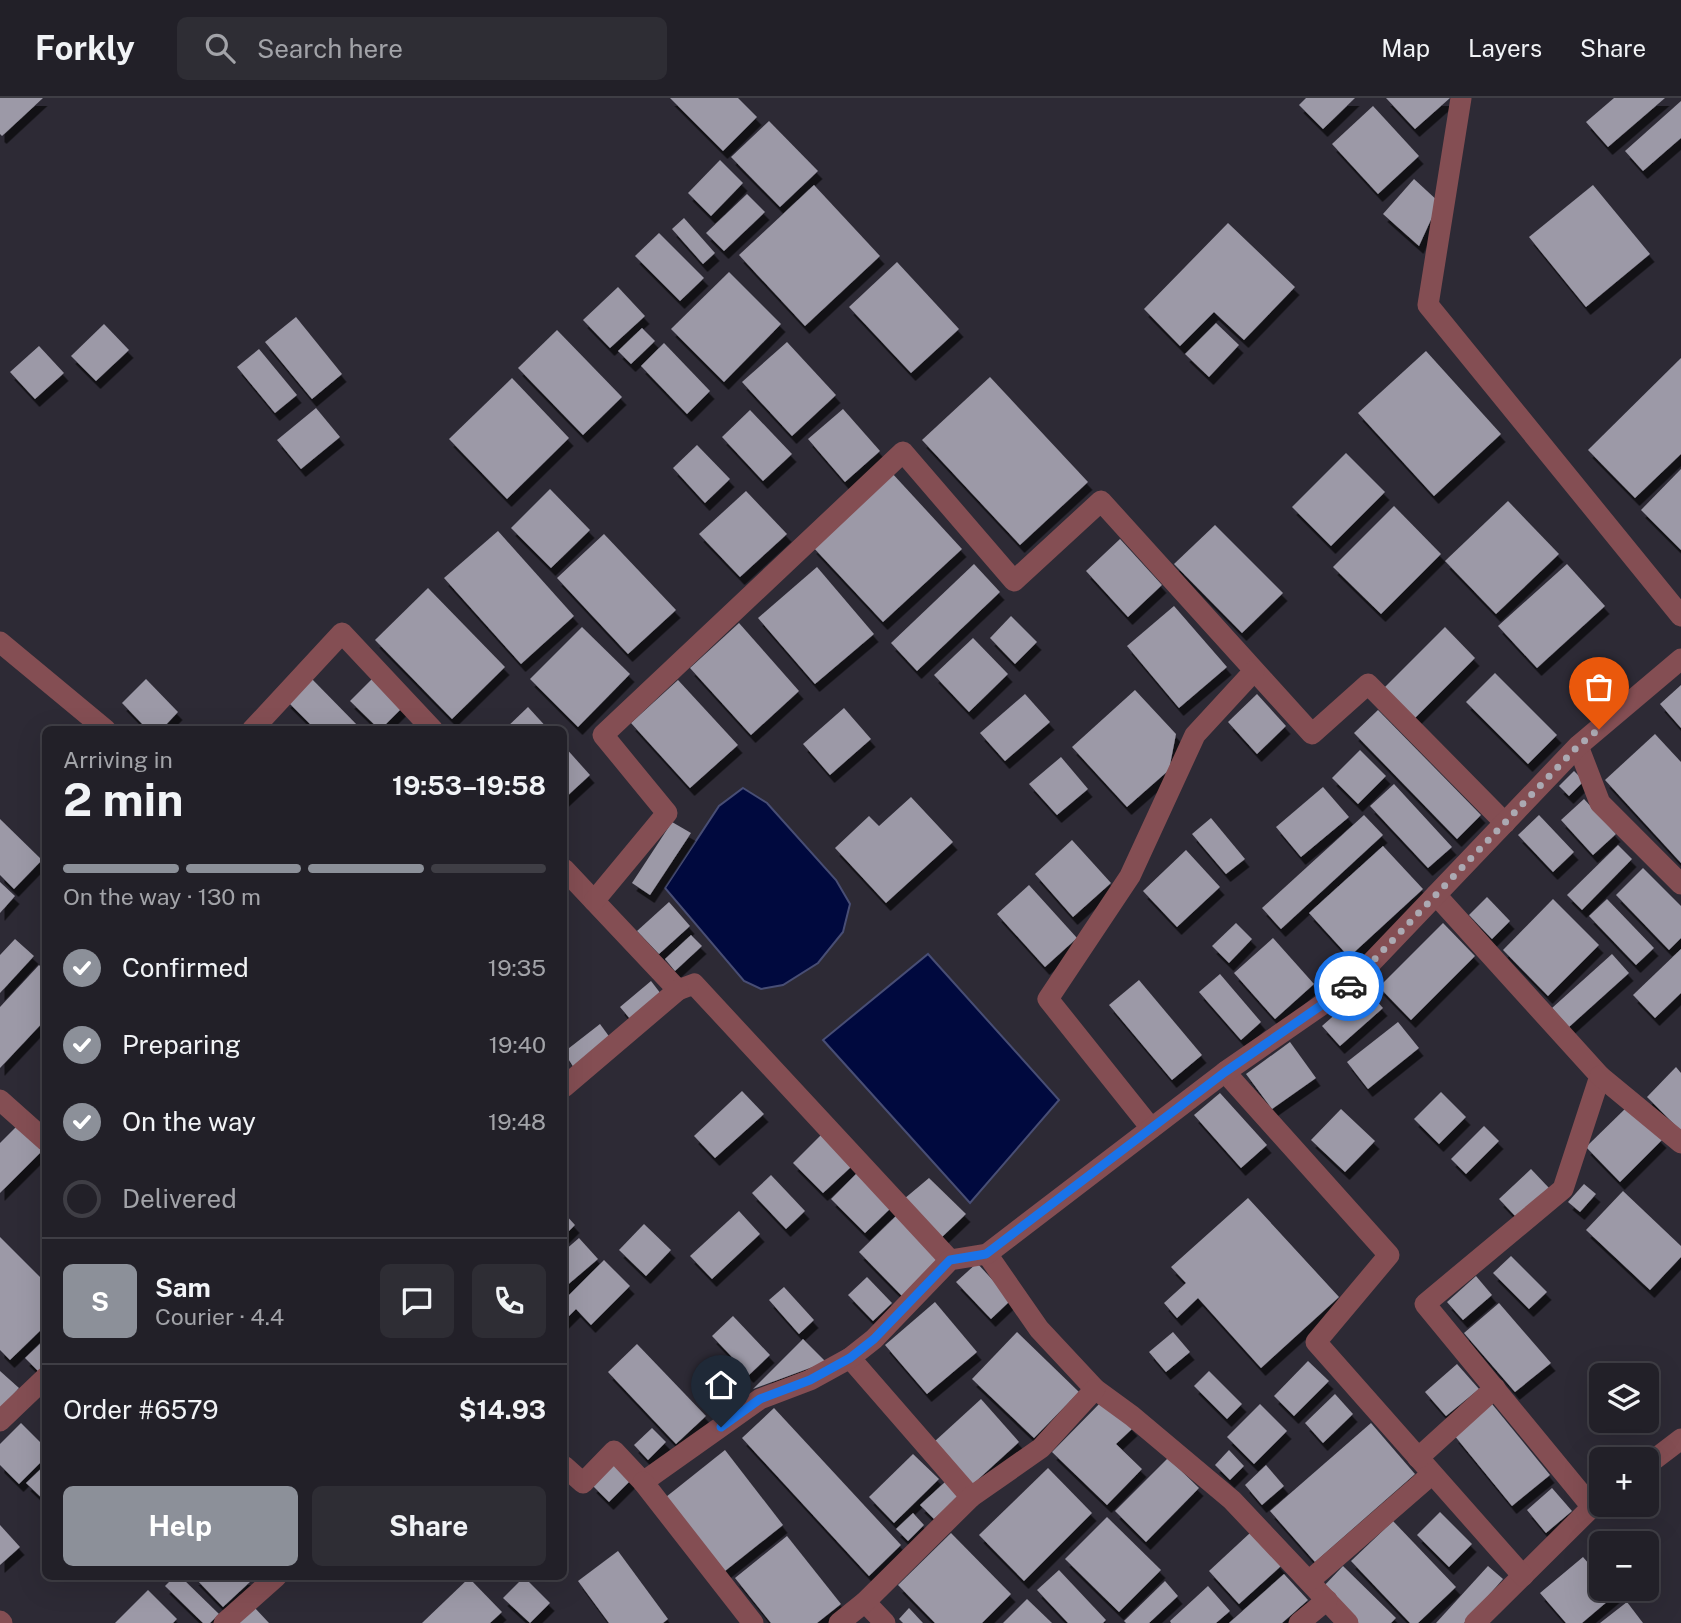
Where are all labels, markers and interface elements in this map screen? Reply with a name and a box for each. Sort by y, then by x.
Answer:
search box [177,17,667,80]
text: Forkly [35,29,135,67]
icon: search [201,29,239,67]
text: Search here [257,33,403,64]
text: Map [1381,34,1430,62]
text: Layers [1468,34,1542,62]
text: Share [1580,34,1646,62]
pin [1569,657,1629,729]
icon: bag [1580,668,1618,706]
text: Arriving in [63,746,173,773]
text: 19:53–19:58 [392,770,546,801]
text: 2 min [63,772,183,826]
text: On the way · 130 m [63,883,261,910]
icon: check [63,949,101,987]
courier [1314,951,1384,1021]
text: Confirmed [122,952,249,983]
text: 19:35 [488,954,546,981]
icon: car [1330,967,1368,1005]
icon: check [63,1026,101,1064]
text: Preparing [122,1029,241,1060]
text: 19:40 [489,1031,546,1058]
icon: check [63,1103,101,1141]
text: On the way [122,1106,256,1137]
text: 19:48 [488,1108,546,1135]
text: Delivered [122,1183,237,1214]
button: chat [380,1264,454,1338]
button: phone [472,1264,546,1338]
text: Sam [155,1272,211,1303]
text: S [91,1286,109,1317]
text: Courier · 4.4 [155,1303,284,1330]
pin [691,1355,751,1427]
map controls [1589,1363,1659,1601]
button: layers [1589,1363,1659,1433]
icon: home [702,1366,740,1404]
text: Order #6579 [63,1394,218,1425]
text: $14.93 [459,1394,546,1425]
button: + [1589,1447,1659,1517]
button: Help [63,1486,298,1566]
button: Share [312,1486,546,1566]
button: − [1589,1531,1659,1601]

